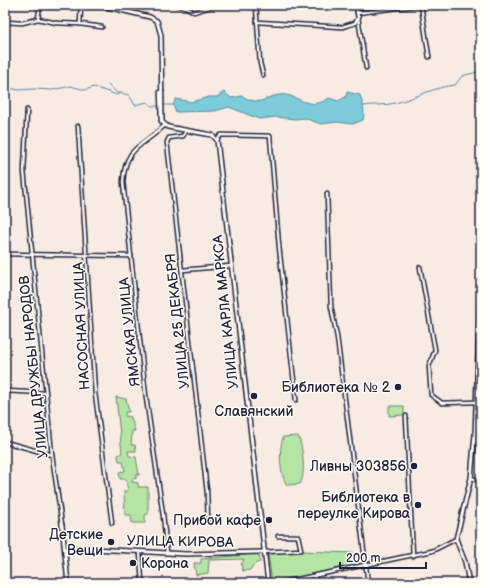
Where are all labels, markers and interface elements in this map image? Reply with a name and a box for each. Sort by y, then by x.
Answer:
street label: УЛИЦА КАРЛА МАРКСА [209,234,242,390]
street label: УЛИЦА 25 ДЕКАБРЯ [162,252,193,390]
street label: НАСОСНАЯ УЛИЦА [70,261,93,390]
street label: УЛИЦА ДРУЖБЫ НАРОДОВ [15,275,52,459]
street label: ЯМСКАЯ УЛИЦА [115,276,144,387]
place label: Библиотека № 2 [281,379,391,396]
marker: Библиотека № 2 [393,382,403,392]
marker: Славянский [249,391,259,401]
place label: Славянский [215,403,293,420]
place label: Ливны 303856 [309,458,406,475]
marker: Ливны 303856 [409,461,419,471]
place label: Библиотека в переулке Кирова [297,489,411,522]
marker: Библиотека в переулке Кирова [413,500,423,510]
place label: Прибой кафе [173,512,261,529]
marker: Прибой кафе [264,515,274,525]
place label: Детские Вещи [49,526,103,559]
street label: УЛИЦА КИРОВА [126,532,234,551]
marker: Детские Вещи [106,537,116,547]
scale bar [340,544,426,570]
text: 200 m [346,551,380,566]
place label: Корона [141,555,189,572]
marker: Корона [128,558,138,568]

